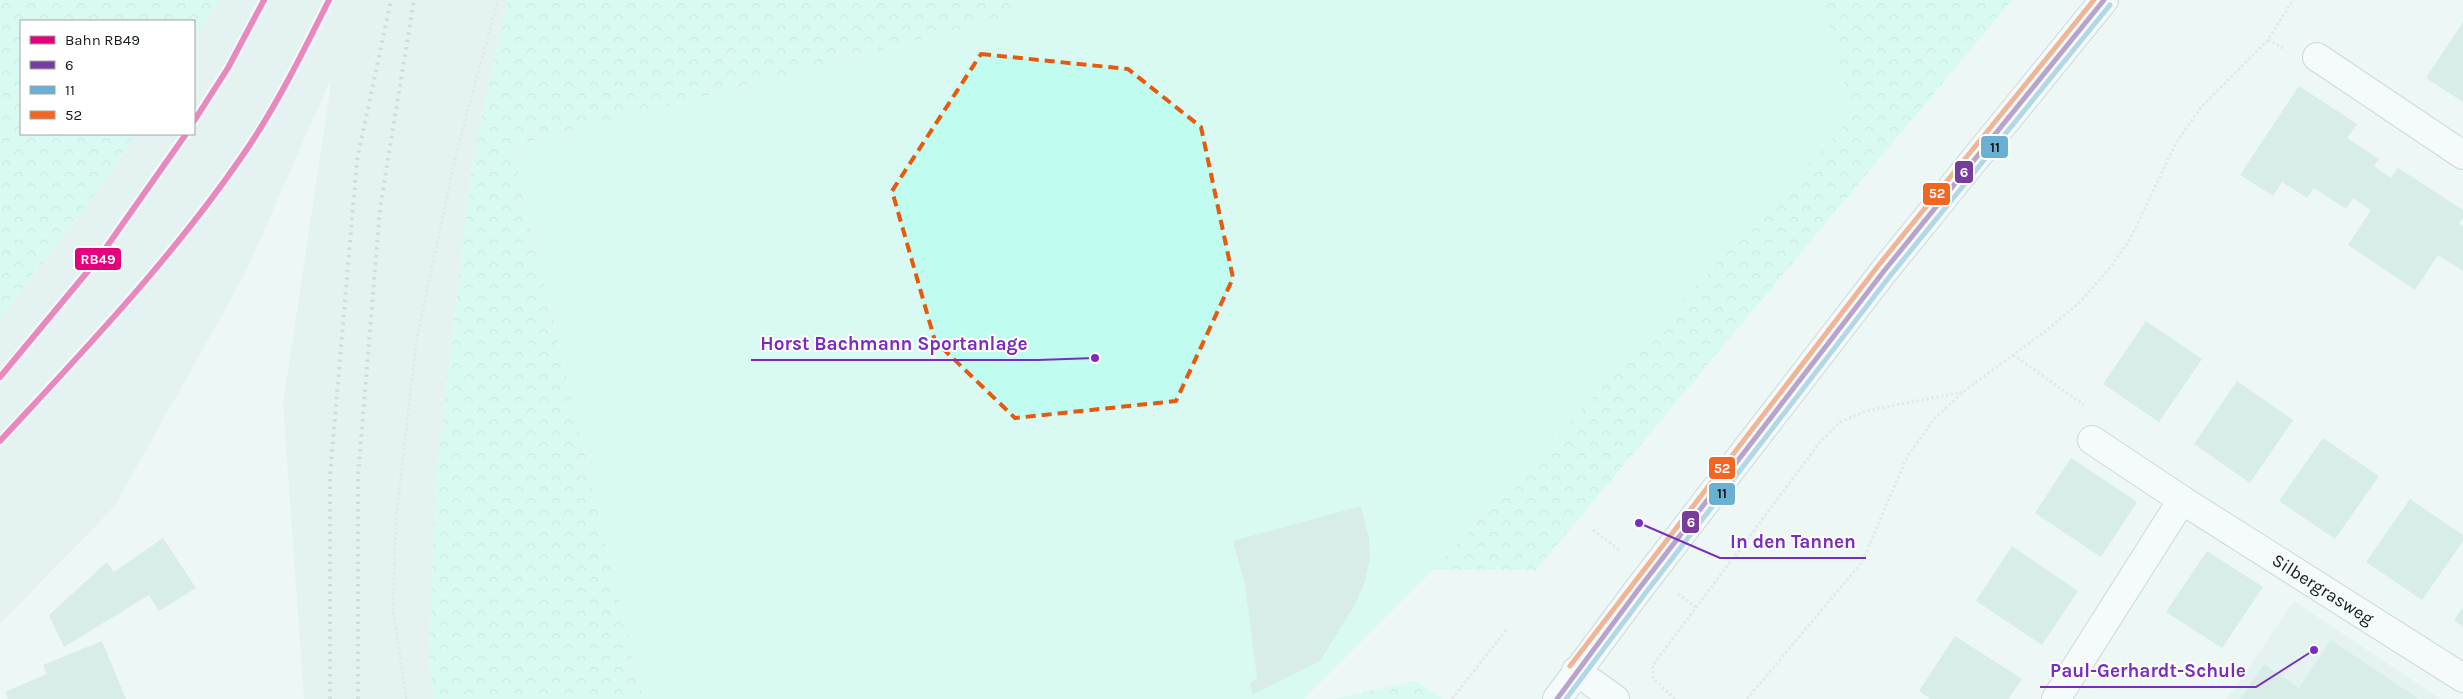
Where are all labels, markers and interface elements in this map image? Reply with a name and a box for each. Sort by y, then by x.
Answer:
legend [20,20,195,135]
text: Bahn RB49 [65,31,140,49]
text: 6 [65,56,74,74]
text: 11 [65,81,75,99]
text: 52 [65,106,82,124]
line badge: 11 [1980,135,2009,159]
text: 11 [1990,139,2000,156]
line badge: 6 [1954,160,1974,184]
text: 6 [1960,164,1968,181]
line badge: 52 [1922,182,1951,206]
text: 52 [1929,185,1945,202]
line badge: RB49 [74,247,122,271]
text: RB49 [81,251,115,268]
callout: Horst Bachmann Sportanlage [751,326,1038,360]
text: Horst Bachmann Sportanlage [760,333,1028,355]
line badge: 52 [1708,456,1736,480]
text: 52 [1714,460,1730,477]
line badge: 11 [1708,482,1736,506]
text: 11 [1717,485,1727,502]
line badge: 6 [1681,510,1700,534]
text: 6 [1687,514,1695,531]
callout: In den Tannen [1720,524,1866,558]
text: In den Tannen [1730,531,1856,553]
street label: Silbergrasweg [2268,549,2378,630]
callout: Paul-Gerhardt-Schule [2040,653,2256,687]
text: Paul-Gerhardt-Schule [2050,660,2246,682]

